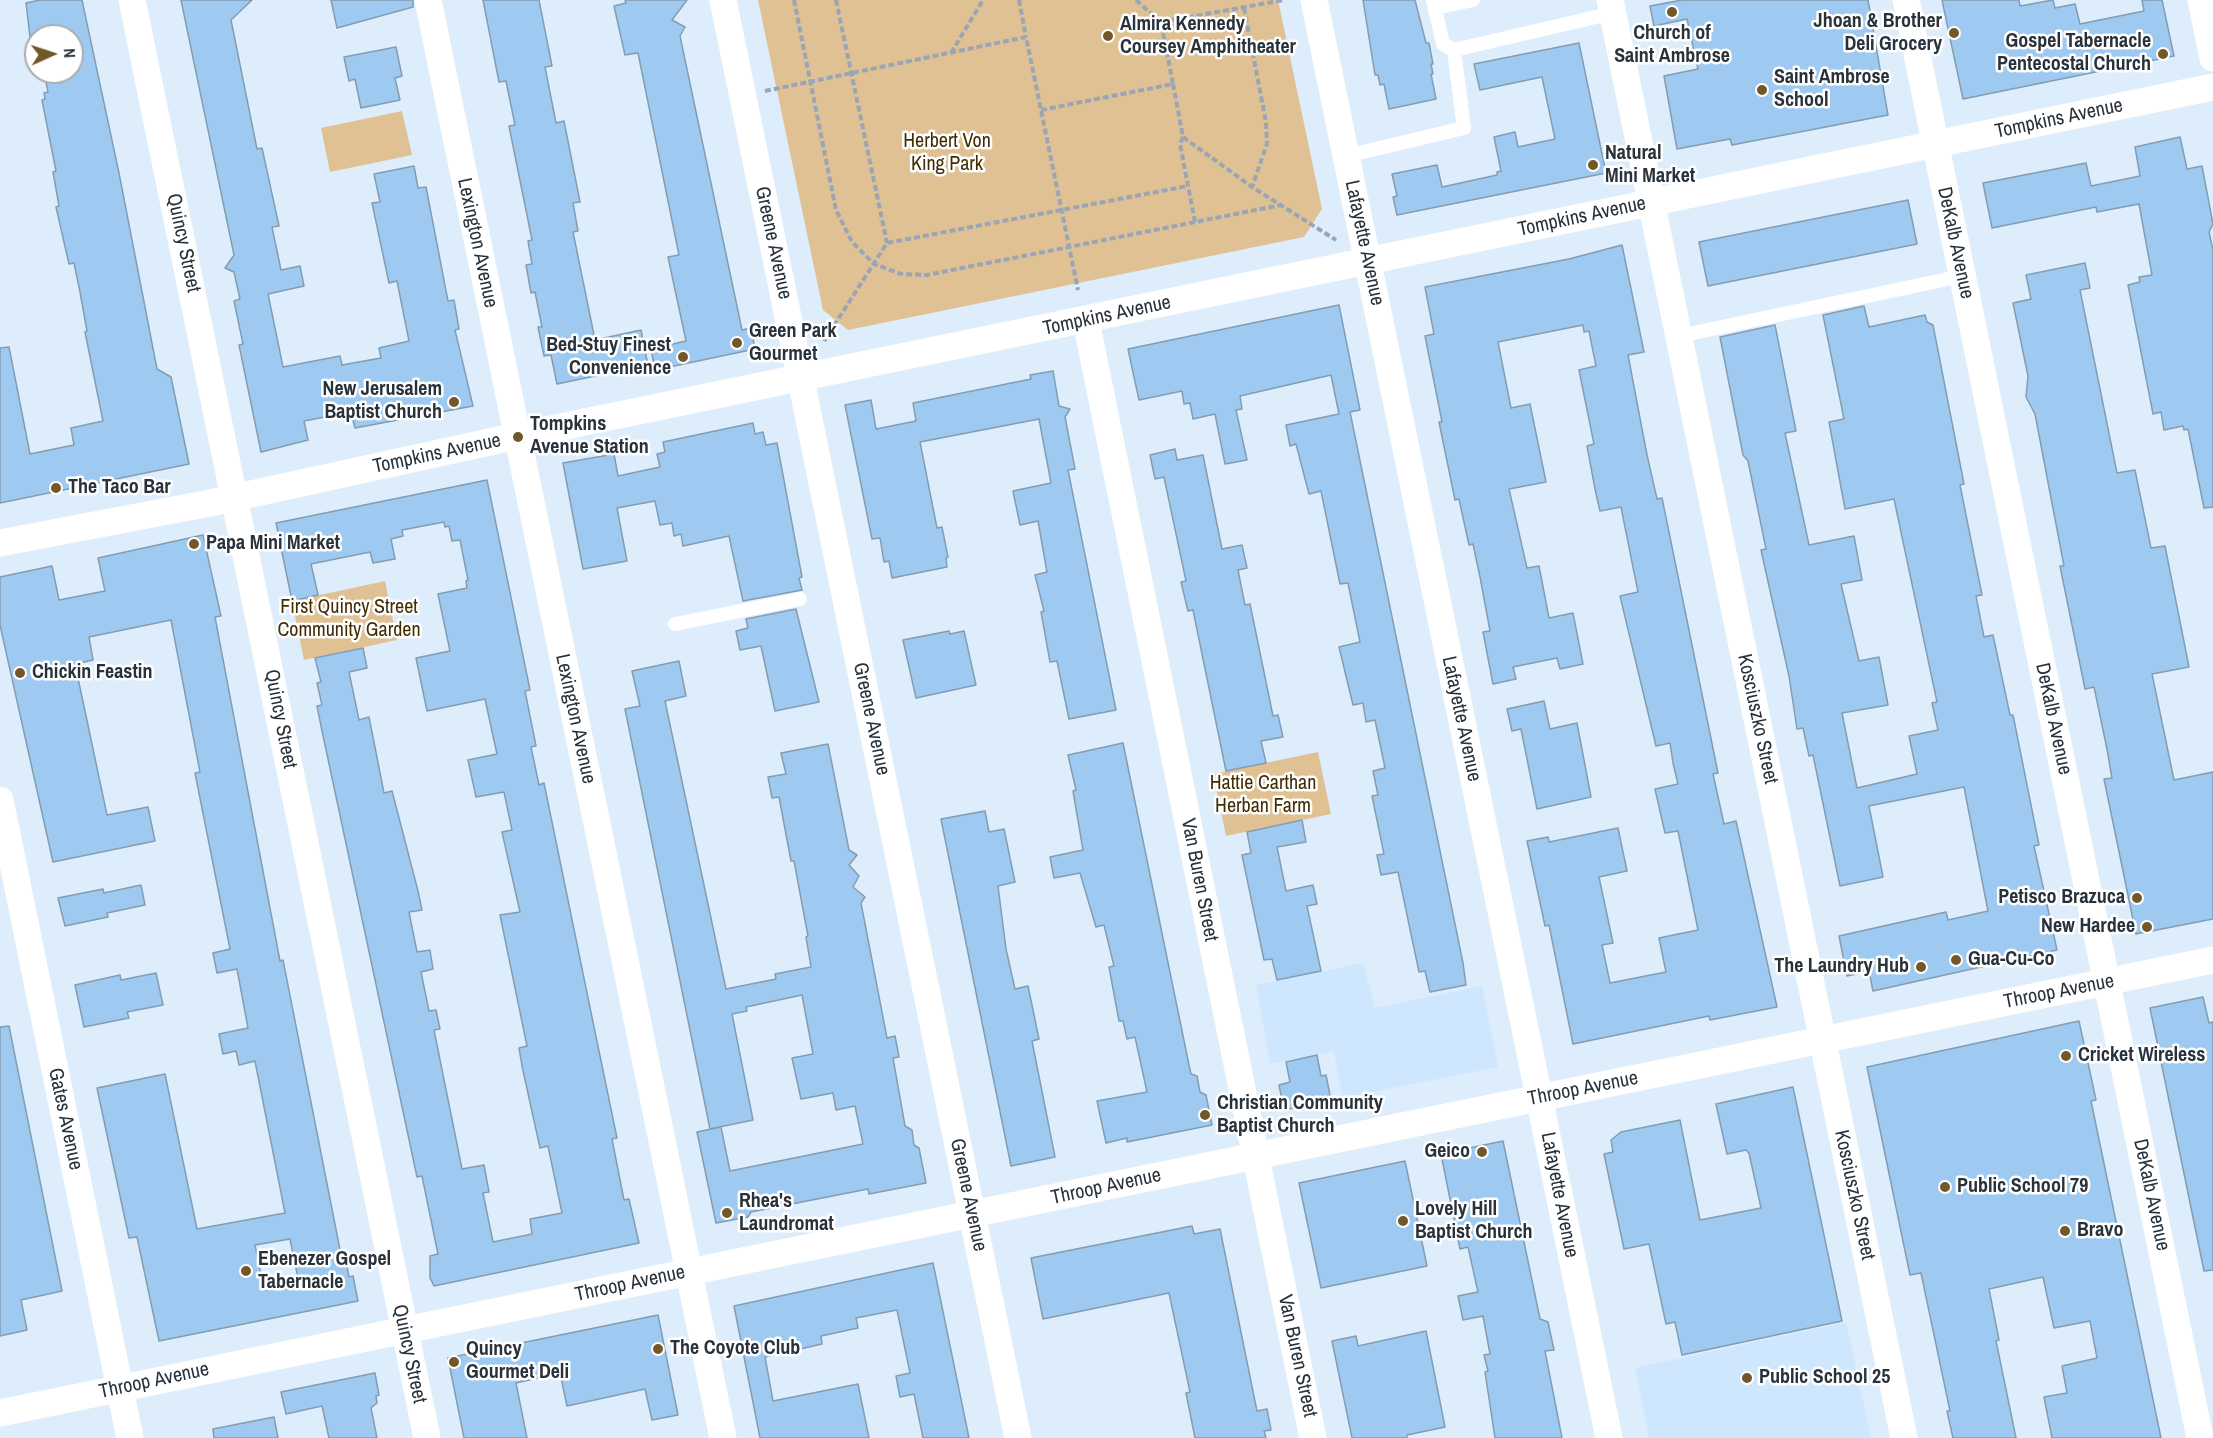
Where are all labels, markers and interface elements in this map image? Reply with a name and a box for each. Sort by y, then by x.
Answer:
marker: Church of Saint Ambrose [1665,5,1679,19]
place label: Jhoan & Brother Deli Grocery [1814,10,1942,57]
place label: Almira Kennedy Coursey Amphitheater [1120,13,1296,60]
place label: Church of Saint Ambrose [1614,22,1730,69]
north arrow [24,24,84,84]
marker: Jhoan & Brother Deli Grocery [1947,26,1961,40]
marker: Almira Kennedy Coursey Amphitheater [1101,29,1115,43]
place label: Gospel Tabernacle Pentecostal Church [1997,30,2151,77]
marker: Gospel Tabernacle Pentecostal Church [2156,47,2170,61]
text: N [59,48,81,58]
place label: Saint Ambrose School [1774,66,1890,113]
marker: Saint Ambrose School [1755,83,1769,97]
street label: Tompkins Avenue [1993,94,2125,144]
park label: Herbert Von King Park [903,130,991,177]
place label: Natural Mini Market [1605,142,1695,189]
marker: Natural Mini Market [1586,158,1600,172]
street label: Lexington Avenue [452,176,502,310]
street label: Lafayette Avenue [1339,178,1389,308]
street label: Greene Avenue [749,184,797,302]
street label: DeKalb Avenue [1931,185,1979,301]
street label: Quincy Street [161,191,205,295]
street label: Tompkins Avenue [1516,192,1648,242]
street label: Tompkins Avenue [1041,291,1173,341]
place label: Green Park Gourmet [749,320,837,367]
place label: Bed-Stuy Finest Convenience [546,334,671,381]
marker: Green Park Gourmet [730,336,744,350]
marker: Bed-Stuy Finest Convenience [676,350,690,364]
place label: New Jerusalem Baptist Church [323,378,442,425]
marker: New Jerusalem Baptist Church [447,395,461,409]
place label: Tompkins Avenue Station [530,413,649,460]
street label: Tompkins Avenue [371,429,503,479]
marker: Tompkins Avenue Station [511,430,525,444]
place label: The Taco Bar [68,476,171,500]
marker: The Taco Bar [49,481,63,495]
place label: Papa Mini Market [206,532,340,556]
marker: Papa Mini Market [187,537,201,551]
park label: First Quincy Street Community Garden [277,596,421,643]
street label: Lexington Avenue [550,652,600,786]
street label: Kosciuszko Street [1732,652,1782,786]
street label: Lafayette Avenue [1436,654,1486,784]
street label: Greene Avenue [847,660,895,778]
place label: Chickin Feastin [32,661,152,685]
street label: DeKalb Avenue [2029,661,2077,777]
marker: Chickin Feastin [13,666,27,680]
street label: Quincy Street [259,667,301,771]
park label: Hattie Carthan Herban Farm [1210,772,1316,819]
street label: Van Buren Street [1175,817,1223,943]
place label: Petisco Brazuca [1998,886,2125,910]
marker: Petisco Brazuca [2130,891,2144,905]
place label: New Hardee [2041,915,2135,939]
marker: New Hardee [2140,920,2154,934]
place label: Gua-Cu-Co [1968,948,2055,972]
marker: Gua-Cu-Co [1949,953,1963,967]
place label: The Laundry Hub [1774,955,1909,979]
marker: The Laundry Hub [1914,960,1928,974]
street label: Throop Avenue [2002,970,2116,1014]
place label: Cricket Wireless [2078,1044,2205,1068]
marker: Cricket Wireless [2059,1049,2073,1063]
street label: Gates Avenue [42,1066,88,1172]
street label: Throop Avenue [1526,1067,1640,1111]
place label: Christian Community Baptist Church [1217,1092,1383,1139]
marker: Christian Community Baptist Church [1198,1108,1212,1122]
street label: Kosciuszko Street [1829,1128,1879,1262]
street label: Lafayette Avenue [1535,1130,1583,1260]
street label: Greene Avenue [944,1136,992,1254]
street label: DeKalb Avenue [2127,1137,2175,1253]
place label: Geico [1424,1140,1470,1164]
marker: Geico [1475,1145,1489,1159]
street label: Throop Avenue [1049,1164,1163,1210]
place label: Public School 79 [1957,1175,2088,1199]
marker: Public School 79 [1938,1180,1952,1194]
place label: Rhea's Laundromat [739,1190,834,1237]
place label: Lovely Hill Baptist Church [1415,1198,1533,1245]
marker: Rhea's Laundromat [720,1206,734,1220]
marker: Lovely Hill Baptist Church [1396,1214,1410,1228]
place label: Bravo [2077,1219,2123,1243]
marker: Bravo [2058,1224,2072,1238]
place label: Ebenezer Gospel Tabernacle [258,1248,391,1295]
street label: Throop Avenue [573,1261,687,1307]
marker: Ebenezer Gospel Tabernacle [239,1264,253,1278]
street label: Van Buren Street [1272,1293,1322,1419]
street label: Quincy Street [387,1302,431,1406]
place label: The Coyote Club [670,1337,800,1361]
place label: Quincy Gourmet Deli [466,1338,569,1385]
marker: The Coyote Club [651,1342,665,1356]
marker: Quincy Gourmet Deli [447,1355,461,1369]
street label: Throop Avenue [97,1358,211,1404]
place label: Public School 25 [1759,1366,1890,1390]
marker: Public School 25 [1740,1371,1754,1385]

